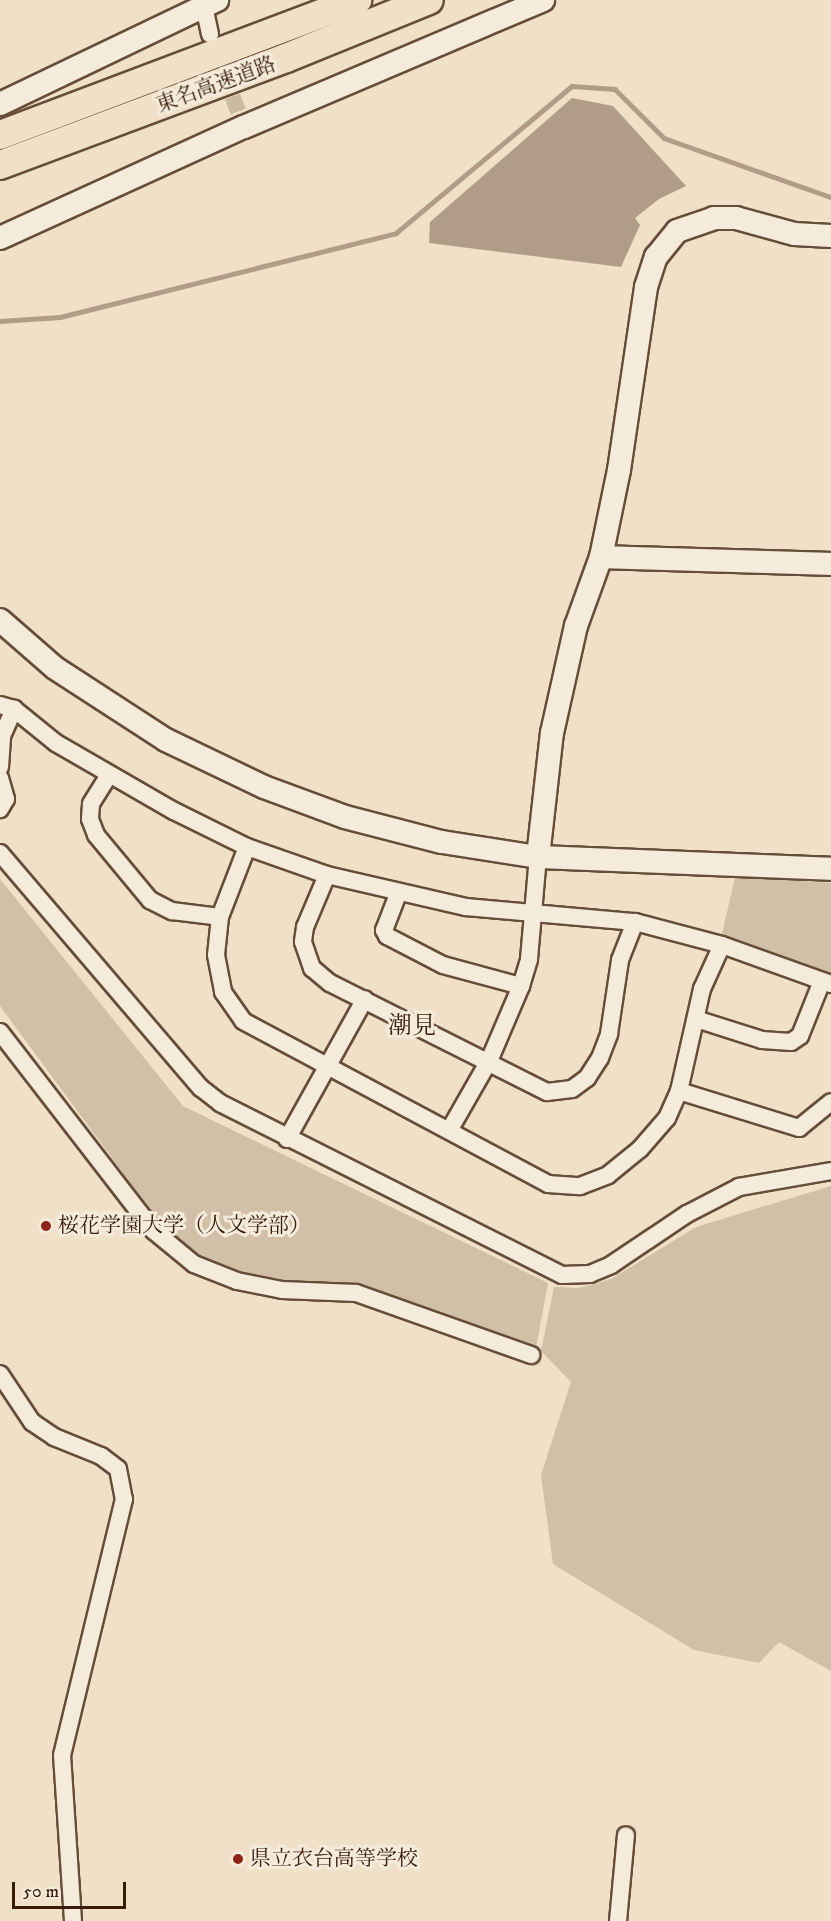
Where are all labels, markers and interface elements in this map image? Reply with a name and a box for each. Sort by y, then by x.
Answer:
street label: 東名高速道路 [152,52,280,118]
district label: 潮見 [388,1013,436,1041]
place label: 桜花学園大学（人文学部） [58,1213,310,1239]
marker: 桜花学園大学（人文学部） [39,1219,53,1233]
place label: 県立衣台高等学校 [250,1846,418,1872]
marker: 県立衣台高等学校 [231,1852,245,1866]
scale bar [15,1870,129,1908]
text: 50 m [23,1881,59,1903]

